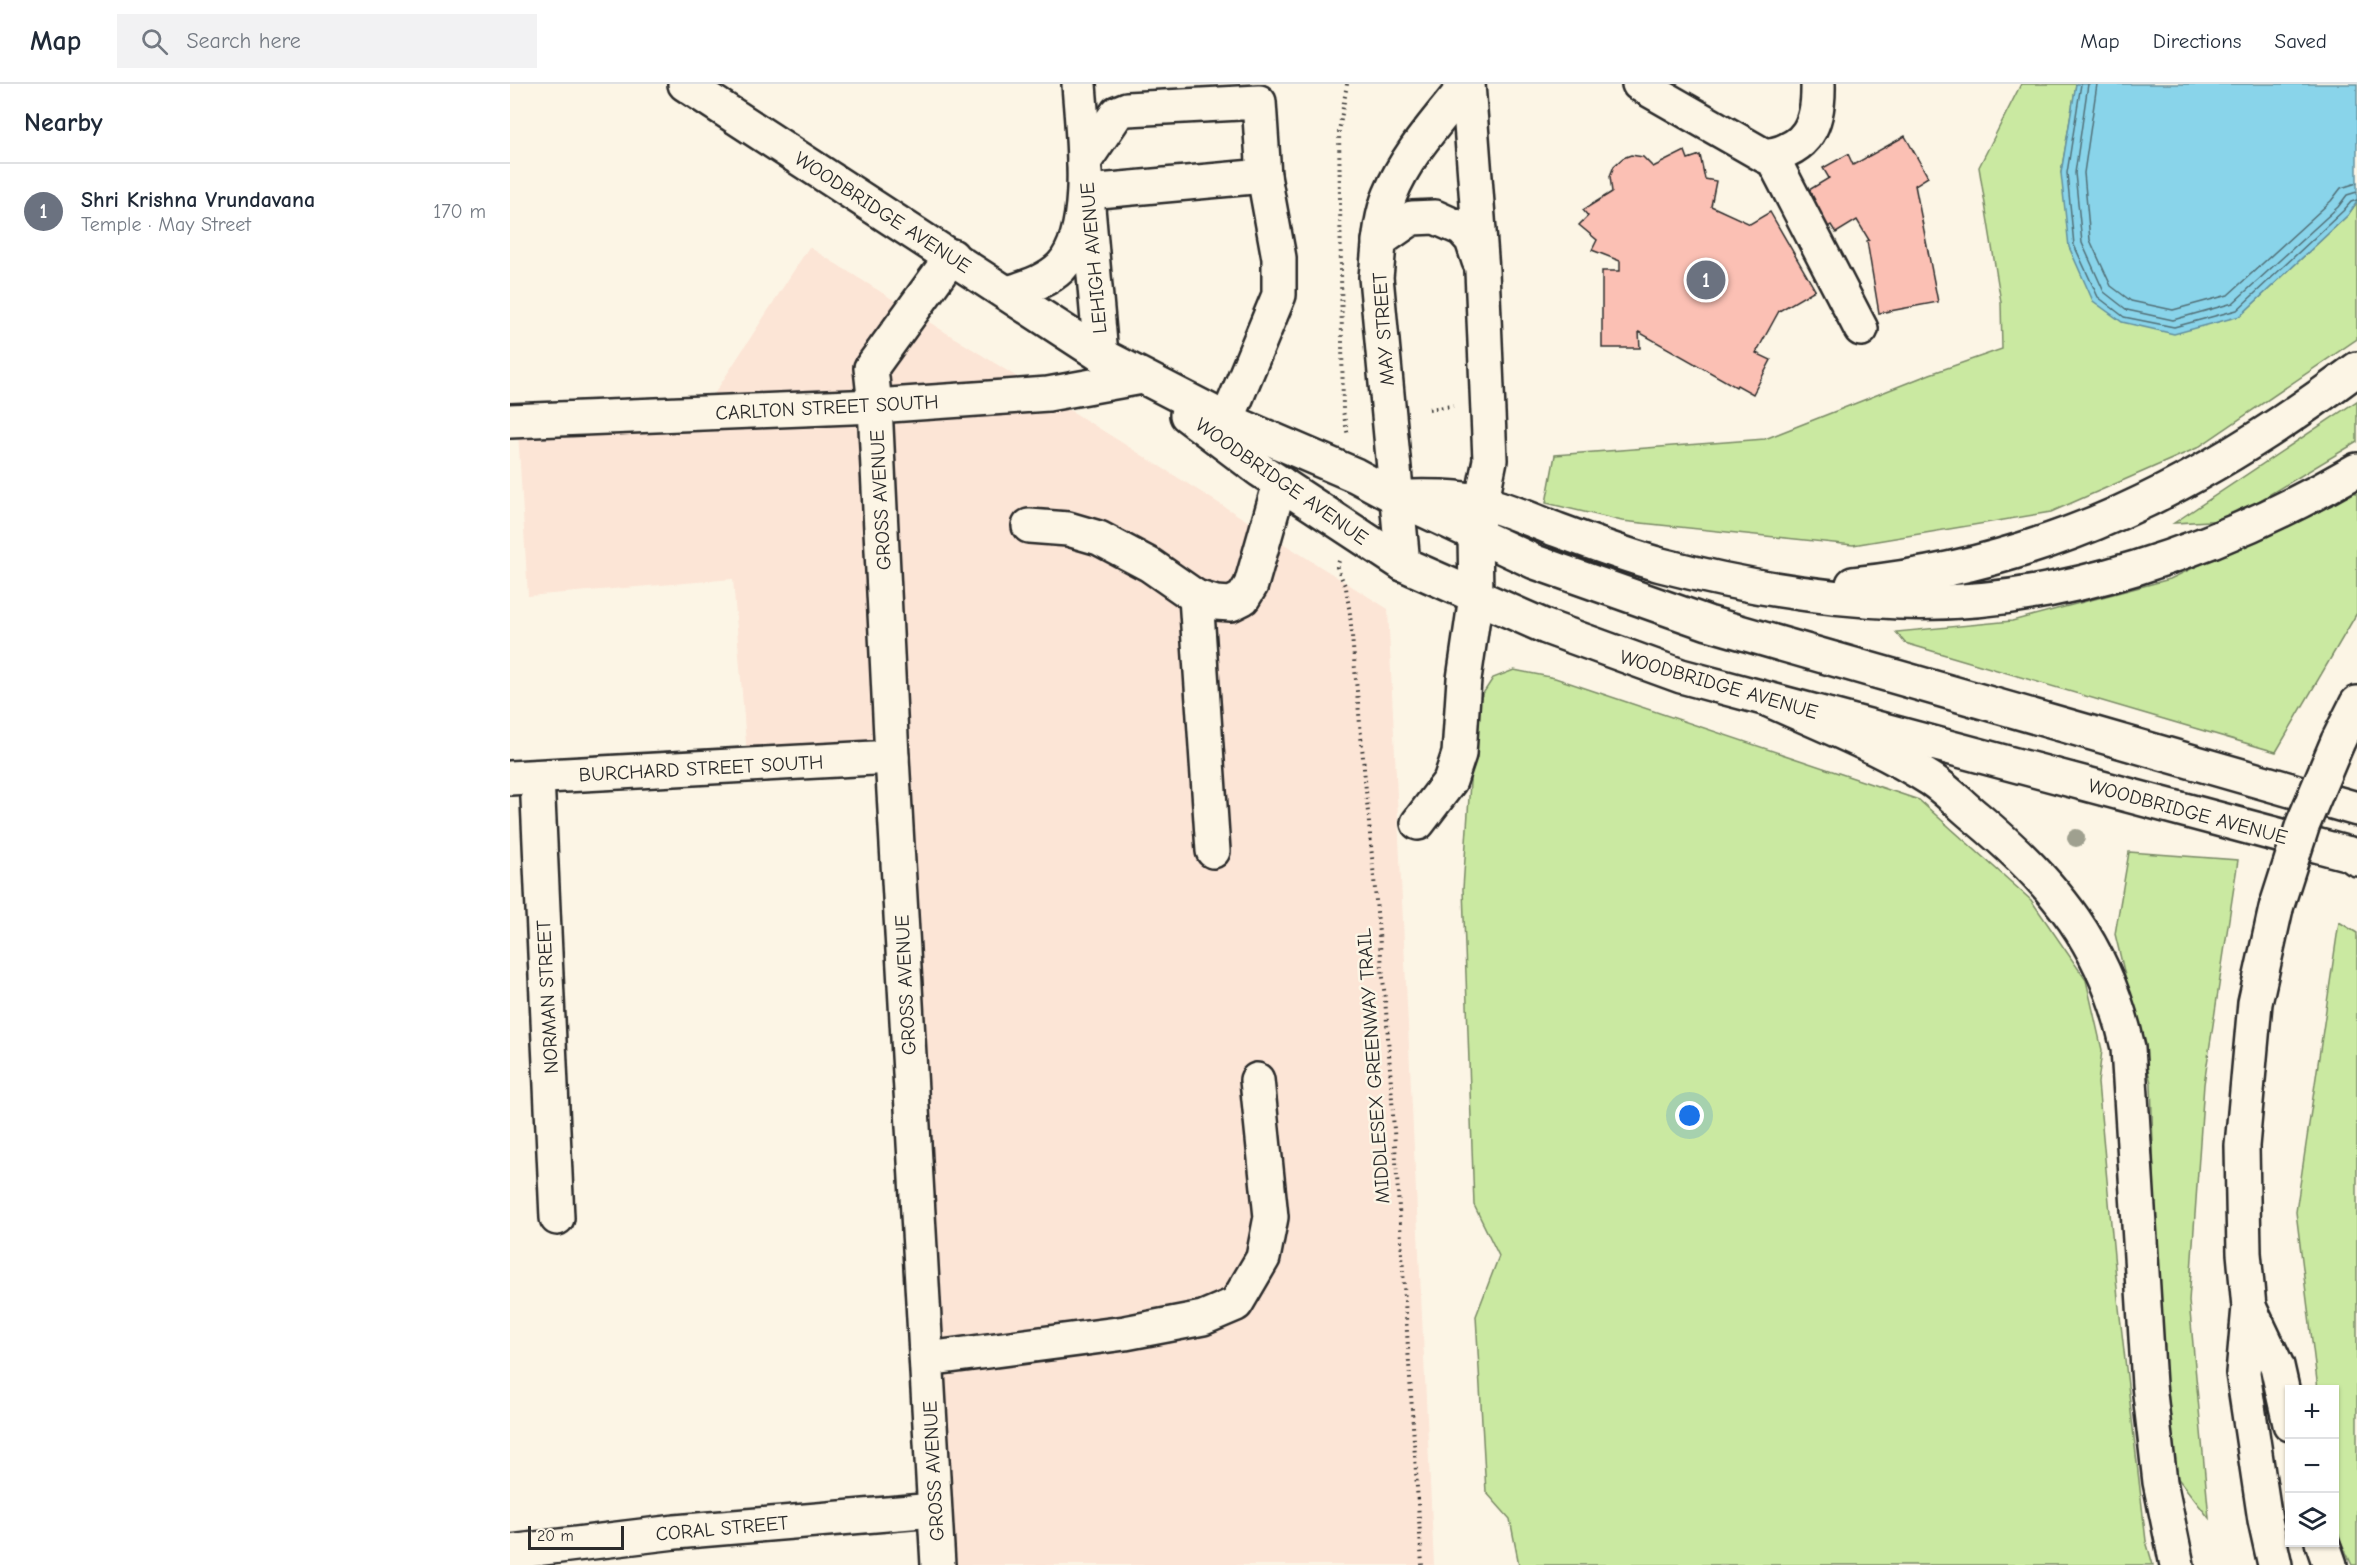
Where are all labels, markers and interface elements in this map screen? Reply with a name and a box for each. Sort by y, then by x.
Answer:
search box [117,14,537,68]
text: Map [30,25,81,57]
icon: search [138,25,171,58]
text: Search here [186,28,301,54]
text: Map [2080,29,2120,53]
text: Directions [2153,29,2242,53]
text: Saved [2275,29,2327,53]
text: Nearby [24,108,103,138]
street label: WOODBRIDGE AVENUE [790,147,975,278]
street label: LEHIGH AVENUE [1075,181,1112,335]
text: Shri Krishna Vrundavana [81,187,315,213]
text: 1 [40,200,47,223]
text: 170 m [433,200,486,223]
text: Temple · May Street [81,213,251,236]
pin: 1 [1686,258,1726,302]
street label: MAY STREET [1368,271,1399,386]
street label: CARLTON STREET SOUTH [715,390,939,425]
street label: WOODBRIDGE AVENUE [1191,413,1372,550]
street label: GROSS AVENUE [865,429,896,571]
street label: WOODBRIDGE AVENUE [1617,645,1821,724]
street label: BURCHARD STREET SOUTH [578,751,824,786]
street label: WOODBRIDGE AVENUE [2086,774,2290,849]
street label: GROSS AVENUE [890,914,921,1056]
street label: NORMAN STREET [532,919,563,1075]
street label: MIDDLESEX GREENWAY TRAIL [1352,928,1395,1204]
your location [1675,1101,1704,1130]
map controls [2285,1385,2339,1547]
button: + [2285,1385,2339,1439]
street label: GROSS AVENUE [918,1400,949,1542]
button: − [2285,1439,2339,1493]
button: layers [2285,1493,2339,1547]
street label: CORAL STREET [655,1511,790,1546]
scale bar [528,1523,624,1550]
text: 20 m [537,1527,574,1545]

